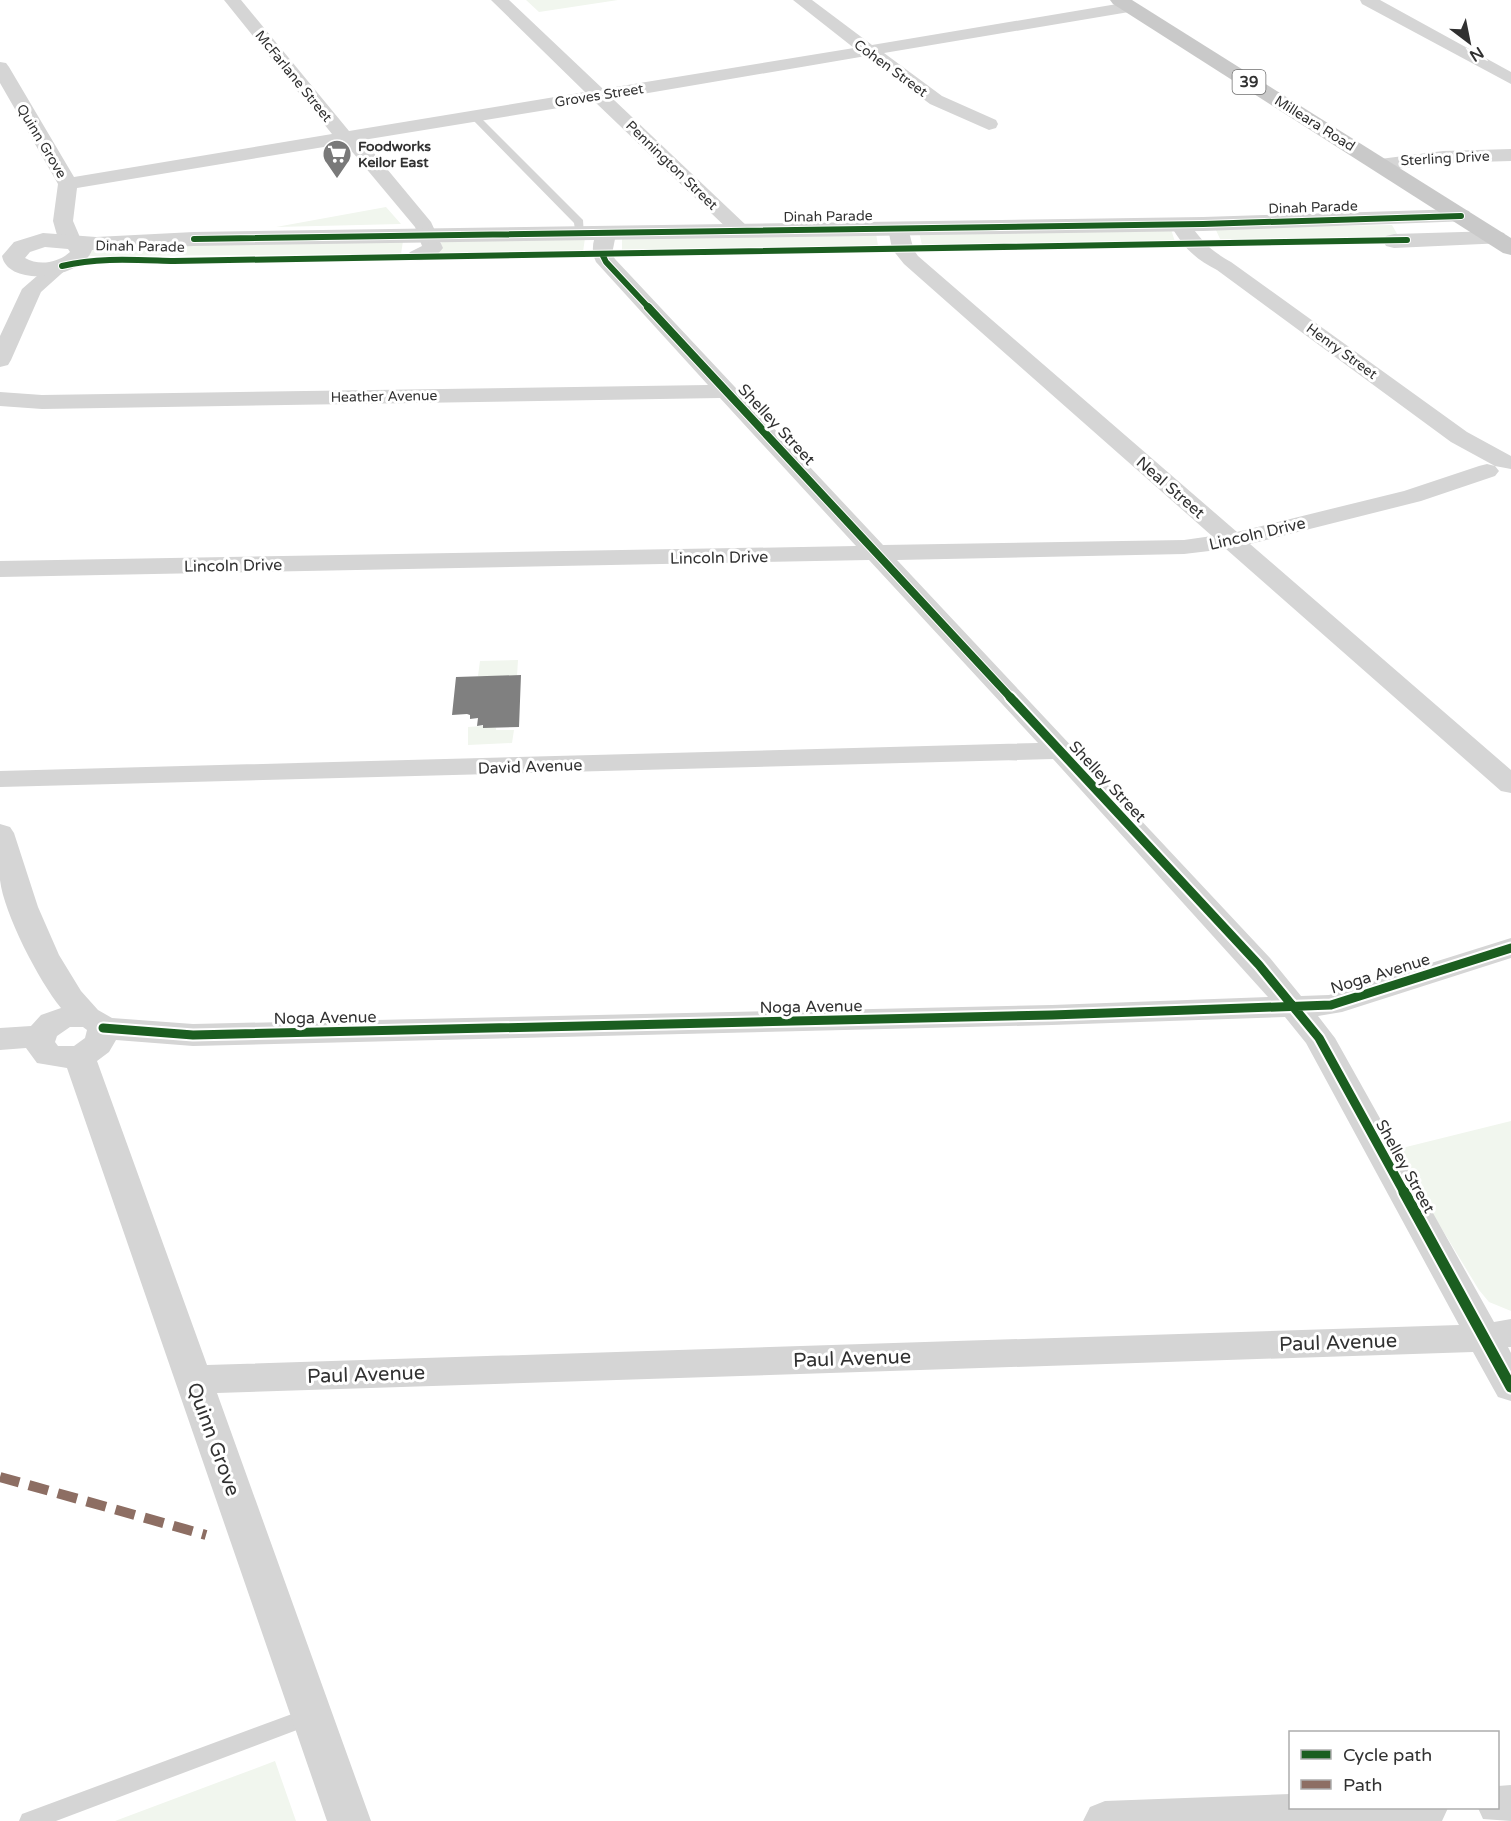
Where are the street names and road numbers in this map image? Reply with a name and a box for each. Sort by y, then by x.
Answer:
street label: McFarlane Street [251,27,336,126]
street label: Cohen Street [851,36,931,101]
road number: 39 [1232,70,1266,94]
street label: Groves Street [553,80,645,111]
street label: Milleara Road [1271,92,1358,155]
street label: Quinn Grove [13,101,70,181]
street label: Pennington Street [622,117,722,214]
street label: Sterling Drive [1400,148,1490,169]
street label: Dinah Parade [1268,197,1358,218]
street label: Dinah Parade [783,207,873,226]
street label: Dinah Parade [95,237,185,256]
street label: Henry Street [1303,320,1381,383]
street label: Shelley Street [734,380,819,470]
street label: Heather Avenue [330,387,438,406]
street label: Neal Street [1132,452,1209,523]
street label: Lincoln Drive [1207,513,1307,555]
street label: Lincoln Drive [670,547,768,569]
street label: Lincoln Drive [184,555,282,577]
street label: Shelley Street [1065,737,1150,827]
street label: David Avenue [477,755,583,779]
street label: Noga Avenue [1328,949,1432,999]
street label: Noga Avenue [759,996,863,1018]
street label: Noga Avenue [273,1007,377,1029]
street label: Shelley Street [1371,1116,1439,1217]
street label: Paul Avenue [1279,1329,1397,1357]
street label: Paul Avenue [793,1345,911,1373]
street label: Paul Avenue [307,1361,425,1389]
street label: Quinn Grove [181,1379,245,1499]

